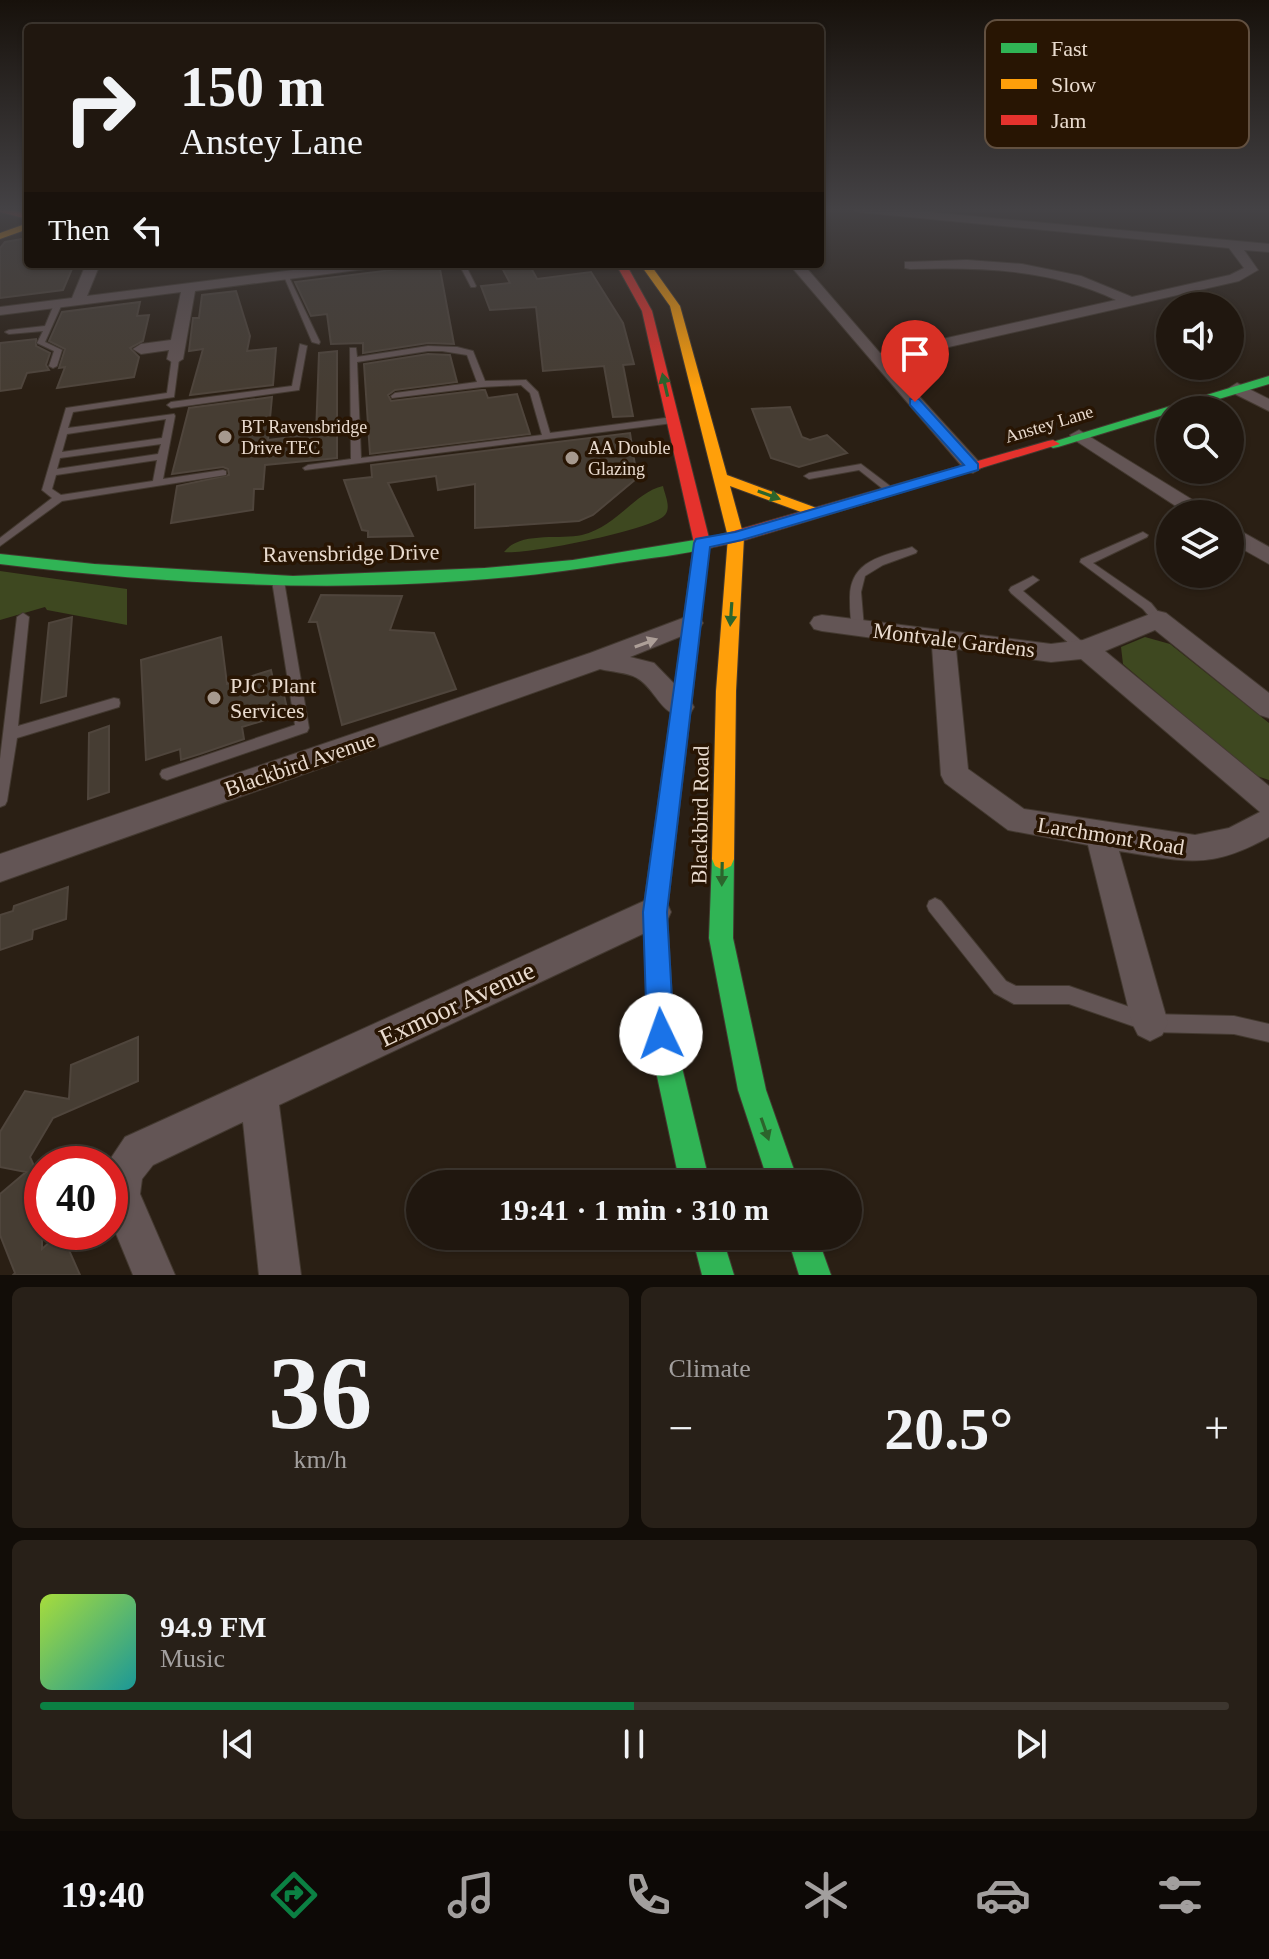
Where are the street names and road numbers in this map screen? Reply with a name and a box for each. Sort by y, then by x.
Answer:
street label: Anstey Lane [1002,401,1096,447]
street label: Ravensbridge Drive [263,539,439,567]
street label: Montvale Gardens [872,618,1036,662]
street label: Blackbird Avenue [221,726,379,802]
street label: Blackbird Road [686,745,714,885]
street label: Larchmont Road [1036,812,1186,860]
street label: Exmoor Avenue [375,955,539,1053]

